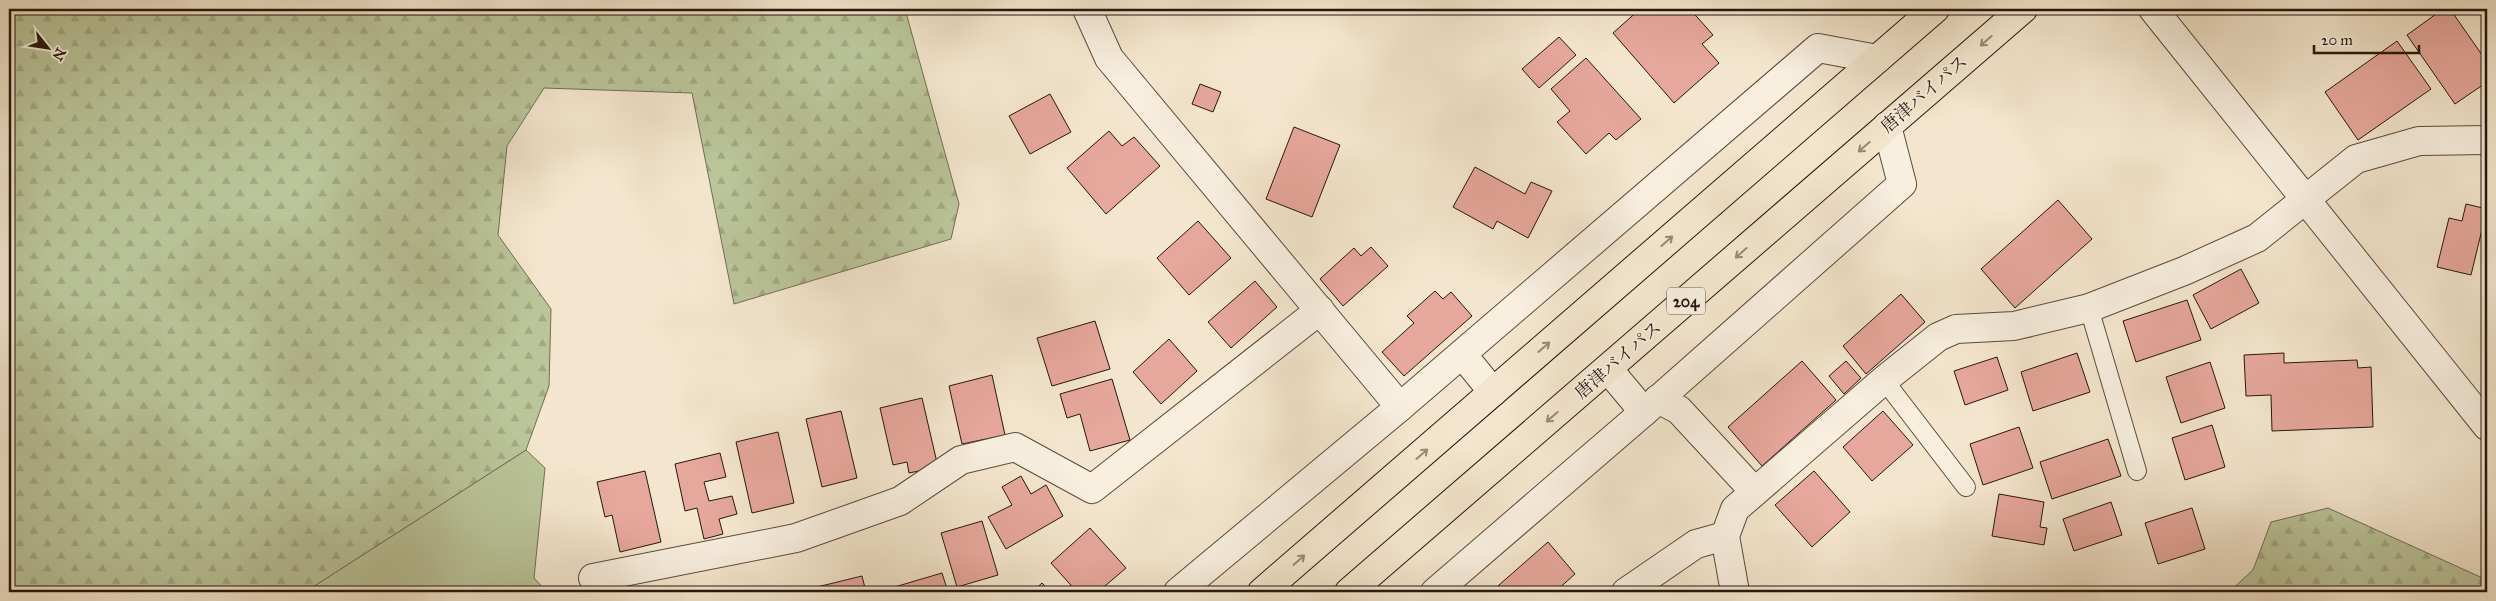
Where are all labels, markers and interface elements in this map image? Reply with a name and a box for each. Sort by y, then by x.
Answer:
north arrow [22,22,72,72]
scale bar [2314,22,2418,54]
text: 20 m [2321,31,2353,49]
one-way arrow [1980,35,1993,46]
text: N [48,45,69,64]
street label: 唐津バイパス [1876,50,1972,138]
one-way arrow [1857,141,1870,153]
one-way arrow [1661,235,1674,246]
one-way arrow [1734,248,1747,259]
road number: 204 [1667,288,1705,314]
street label: 唐津バイパス [1570,316,1666,404]
one-way arrow [1538,341,1551,353]
one-way arrow [1545,411,1558,423]
one-way arrow [1415,448,1428,459]
one-way arrow [1292,555,1305,566]

